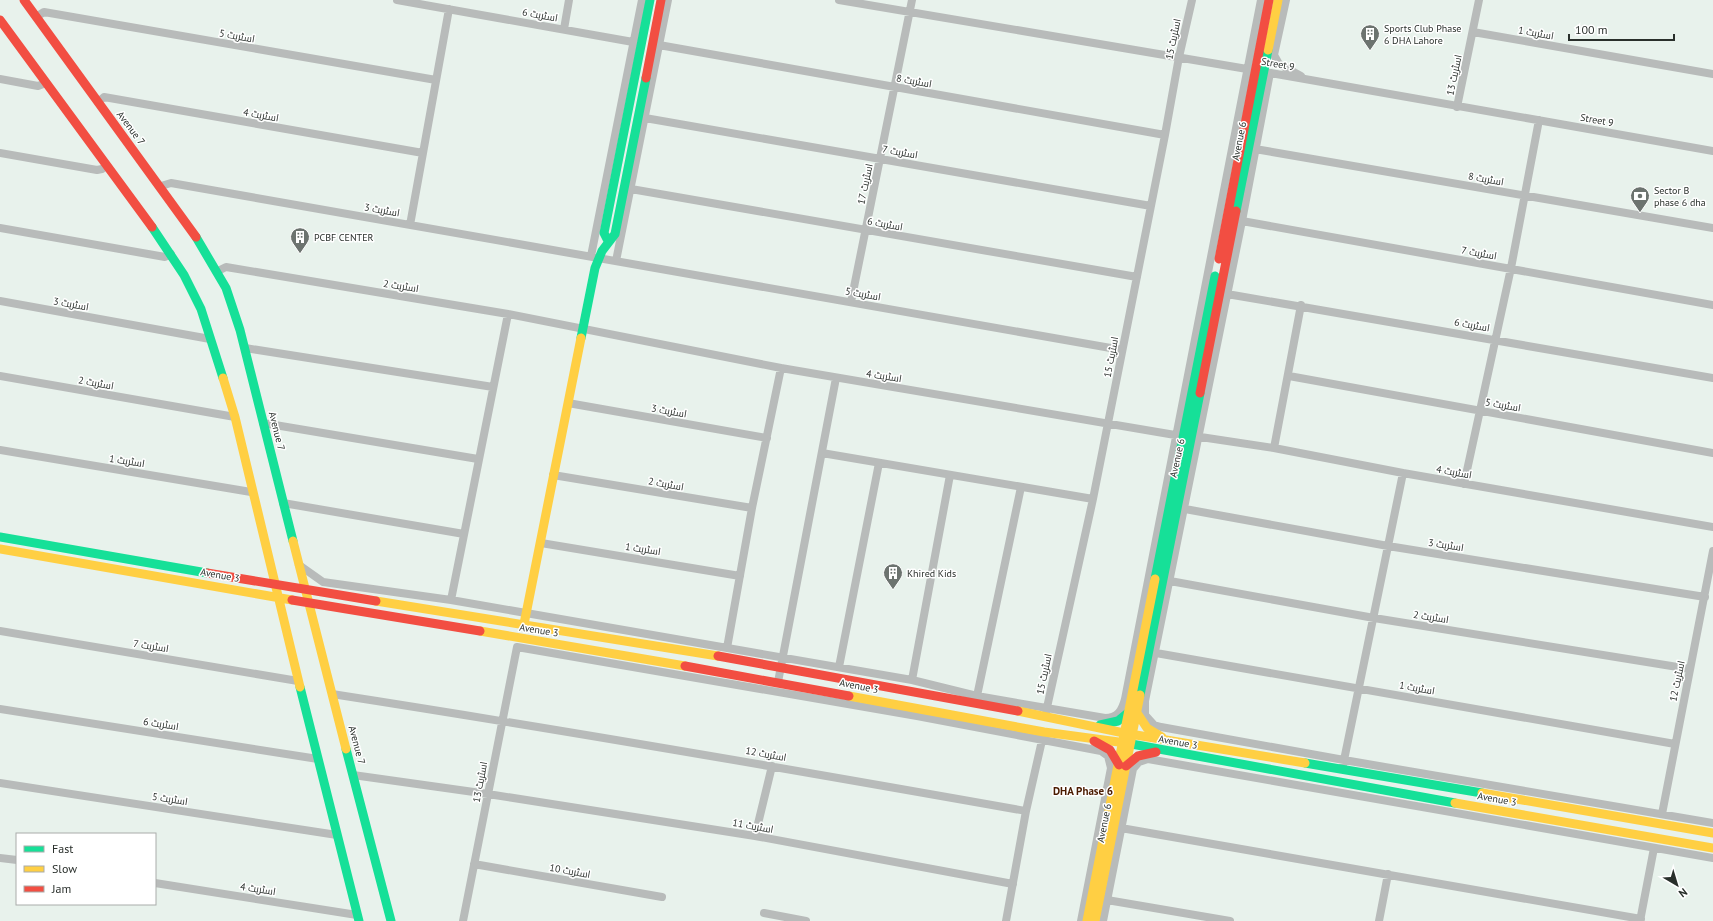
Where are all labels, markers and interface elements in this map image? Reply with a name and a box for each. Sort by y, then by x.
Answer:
street label: اسٹریٹ 6 [521,5,559,25]
scale bar [1569,16,1674,42]
street label: اسٹریٹ 15 [1162,17,1184,61]
place label: Sports Club Phase 6 DHA Lahore [1384,22,1461,47]
text: 100 m [1575,22,1608,37]
building icon: Sports Club Phase 6 DHA Lahore [1359,23,1381,51]
street label: اسٹریٹ 1 [1517,23,1555,43]
street label: اسٹریٹ 5 [218,26,256,46]
street label: اسٹریٹ 13 [1443,53,1465,97]
street label: Street 9 [1260,55,1296,73]
street label: اسٹریٹ 8 [895,71,933,91]
street label: اسٹریٹ 4 [242,105,280,125]
street label: Avenue 7 [114,108,148,148]
street label: Street 9 [1579,111,1615,129]
street label: Avenue 6 [1229,120,1249,162]
street label: اسٹریٹ 7 [881,142,919,162]
street label: اسٹریٹ 17 [854,162,876,206]
street label: اسٹریٹ 8 [1467,169,1505,189]
place label: Sector B phase 6 dha [1654,184,1706,209]
bank icon: Sector B phase 6 dha [1629,185,1651,213]
street label: اسٹریٹ 3 [363,200,401,220]
street label: اسٹریٹ 6 [866,214,904,234]
building icon: PCBF CENTER [289,226,311,254]
place label: PCBF CENTER [314,231,374,244]
street label: اسٹریٹ 7 [1460,243,1498,263]
street label: اسٹریٹ 2 [382,277,420,295]
street label: اسٹریٹ 5 [844,284,882,304]
street label: اسٹریٹ 3 [52,294,90,314]
street label: اسٹریٹ 6 [1453,315,1491,335]
street label: اسٹریٹ 15 [1101,335,1121,379]
street label: اسٹریٹ 4 [865,367,903,385]
street label: اسٹریٹ 2 [77,373,115,393]
street label: اسٹریٹ 5 [1484,395,1522,415]
street label: اسٹریٹ 3 [650,401,688,421]
street label: Avenue 7 [266,410,288,452]
street label: Avenue 6 [1167,437,1187,479]
street label: اسٹریٹ 1 [108,452,146,470]
street label: اسٹریٹ 4 [1435,462,1473,482]
street label: اسٹریٹ 2 [647,474,685,494]
street label: اسٹریٹ 3 [1427,536,1465,554]
street label: اسٹریٹ 1 [624,540,662,558]
building icon: Khired Kids [882,562,904,590]
street label: Avenue 3 [199,565,241,585]
place label: Khired Kids [907,567,956,580]
street label: اسٹریٹ 2 [1412,608,1450,626]
street label: Avenue 3 [519,621,559,639]
street label: اسٹریٹ 7 [132,637,170,655]
street label: اسٹریٹ 15 [1033,652,1055,696]
street label: اسٹریٹ 12 [1666,659,1688,703]
street label: Avenue 3 [838,676,880,696]
street label: اسٹریٹ 1 [1398,678,1436,698]
street label: اسٹریٹ 6 [142,715,180,733]
street label: Avenue 7 [346,724,368,766]
street label: Avenue 3 [1157,732,1199,752]
street label: اسٹریٹ 12 [745,744,787,764]
street label: اسٹریٹ 13 [470,760,490,804]
district label: DHA Phase 6 [1053,784,1113,798]
street label: Avenue 3 [1476,789,1518,809]
street label: اسٹریٹ 5 [151,790,189,808]
street label: Avenue 6 [1094,802,1114,844]
street label: اسٹریٹ 11 [732,816,774,836]
legend [16,833,156,905]
text: Fast [52,841,73,856]
text: Slow [52,861,77,876]
street label: اسٹریٹ 10 [549,861,591,881]
north arrow [1657,865,1697,905]
street label: اسٹریٹ 4 [239,880,277,898]
text: Jam [51,881,71,896]
text: N [1676,885,1690,901]

